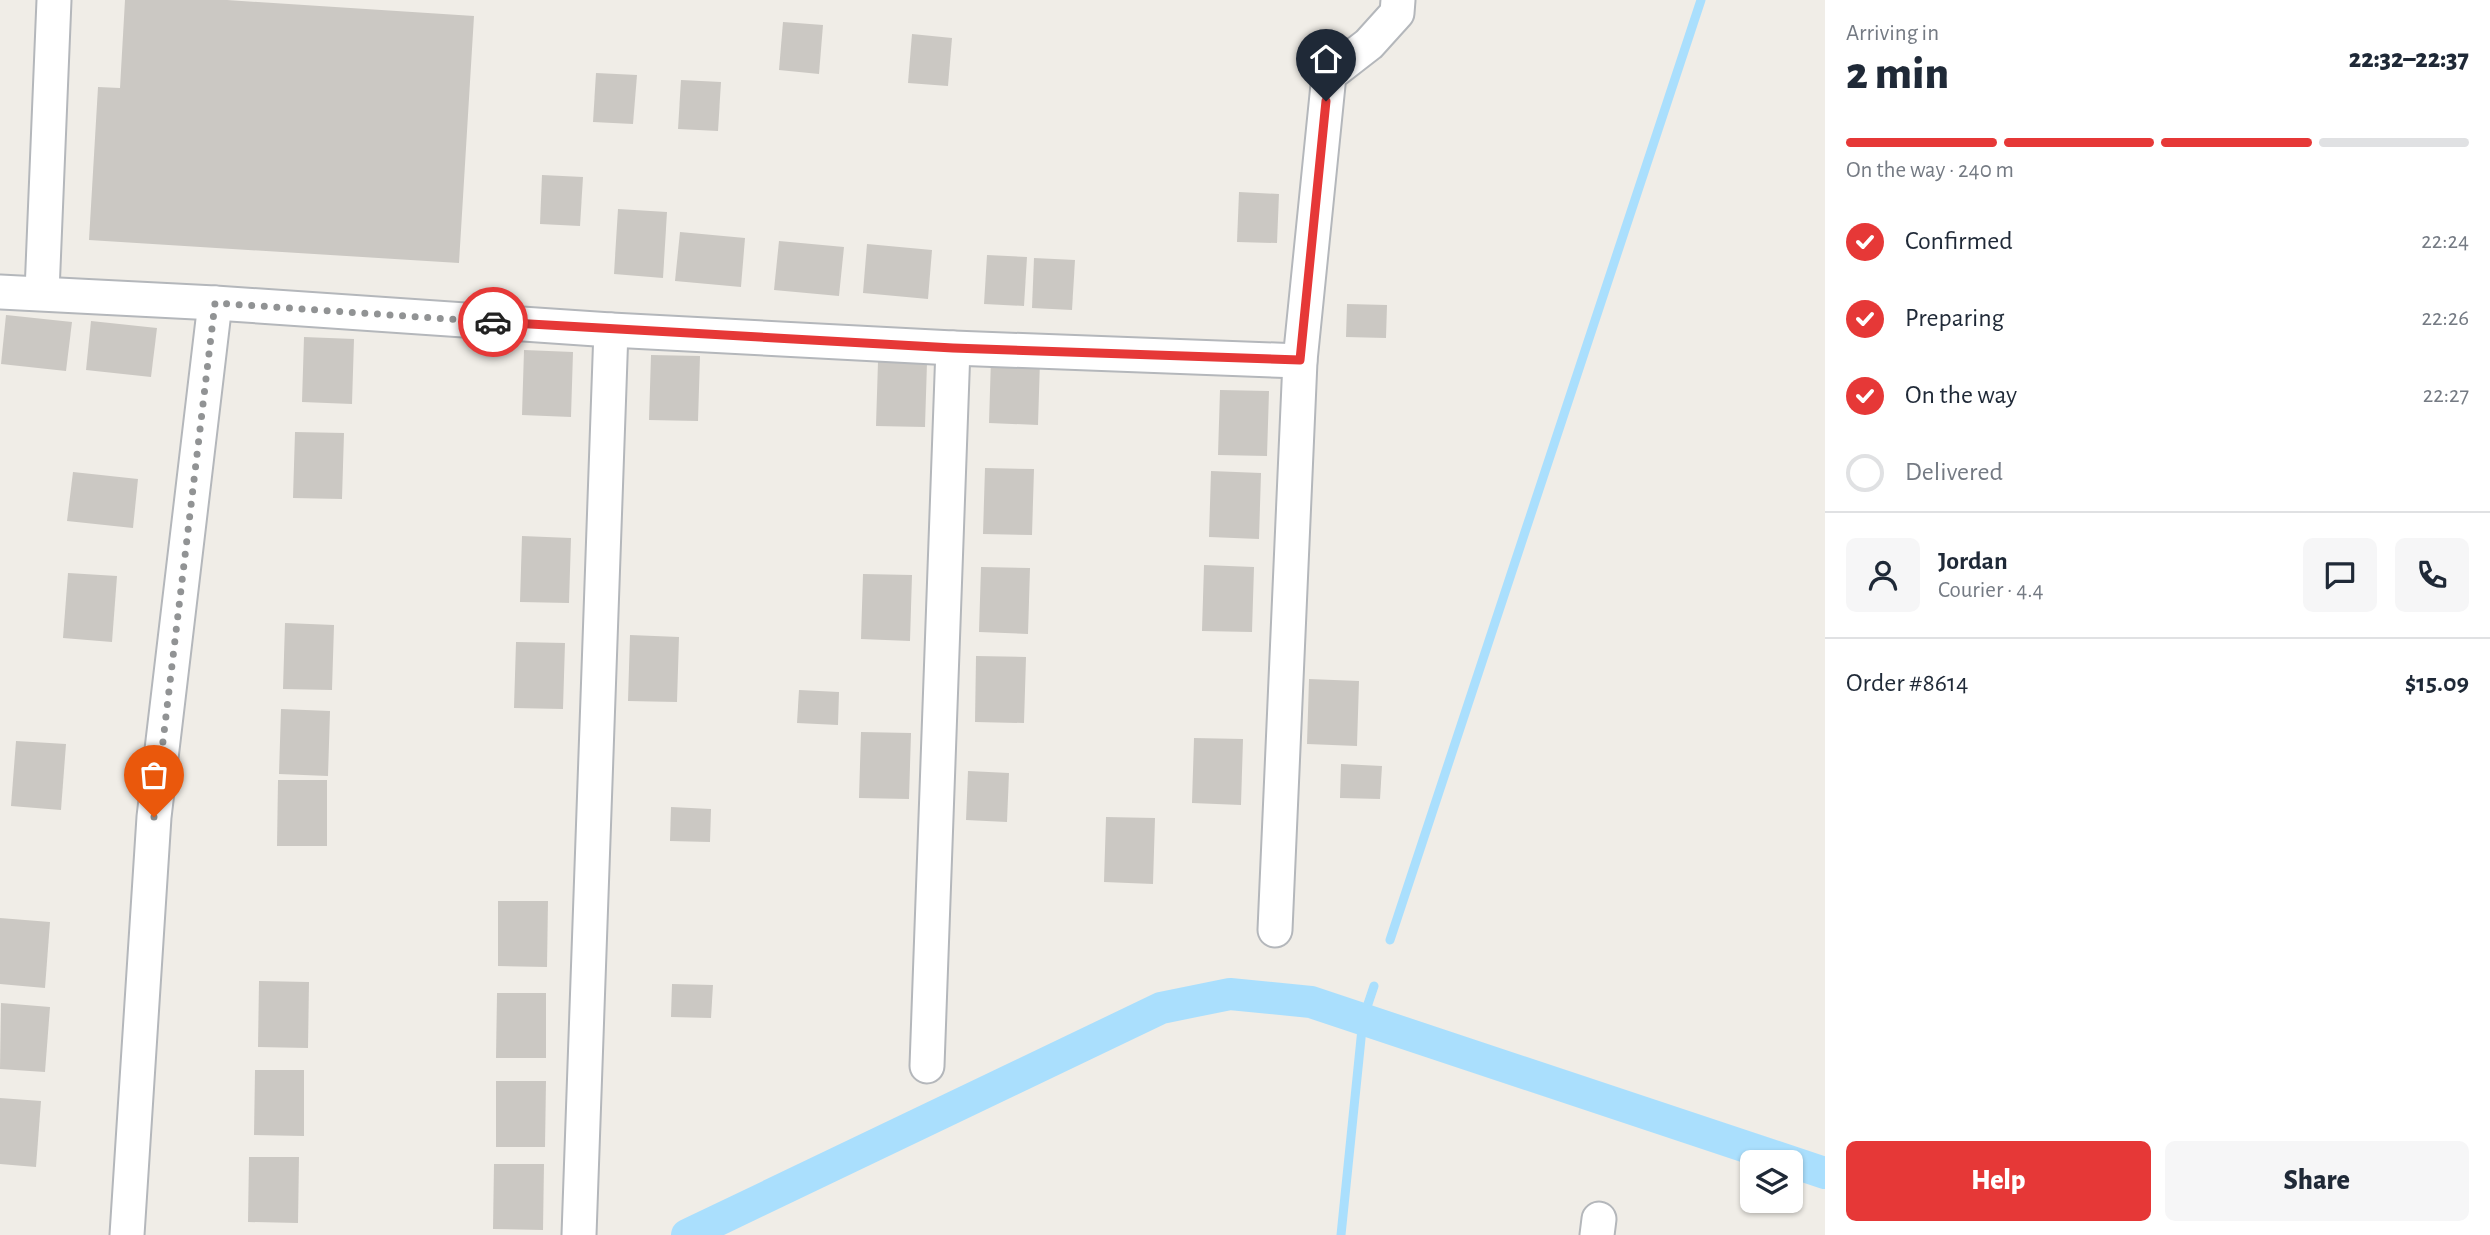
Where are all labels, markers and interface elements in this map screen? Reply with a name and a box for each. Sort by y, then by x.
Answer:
text: Arriving in [1846,22,1939,45]
pin [1296,29,1356,101]
icon: home [1307,40,1345,78]
text: 22:32–22:37 [2349,46,2469,72]
text: 2 min [1846,51,1949,97]
text: On the way · 240 m [1846,159,2014,182]
icon: check [1846,223,1884,261]
text: Confirmed [1905,228,2013,254]
text: 22:24 [2421,230,2469,253]
courier [458,287,528,357]
icon: check [1846,300,1884,338]
icon: car [474,303,512,341]
text: Preparing [1905,305,2004,331]
text: 22:26 [2422,307,2469,330]
icon: check [1846,377,1884,415]
text: On the way [1905,382,2017,408]
text: 22:27 [2423,384,2469,407]
text: Delivered [1905,459,2003,485]
button: person [1846,538,1920,612]
button: chat [2303,538,2377,612]
button: phone [2395,538,2469,612]
text: Jordan [1938,548,2008,574]
text: Courier · 4.4 [1938,579,2044,602]
text: Order #8614 [1846,670,1968,696]
text: $15.09 [2405,670,2469,696]
pin [124,745,184,817]
icon: bag [135,756,173,794]
button: Help [1846,1141,2151,1221]
button: Share [2165,1141,2469,1221]
map controls [1740,1150,1803,1213]
button: layers [1740,1150,1803,1213]

